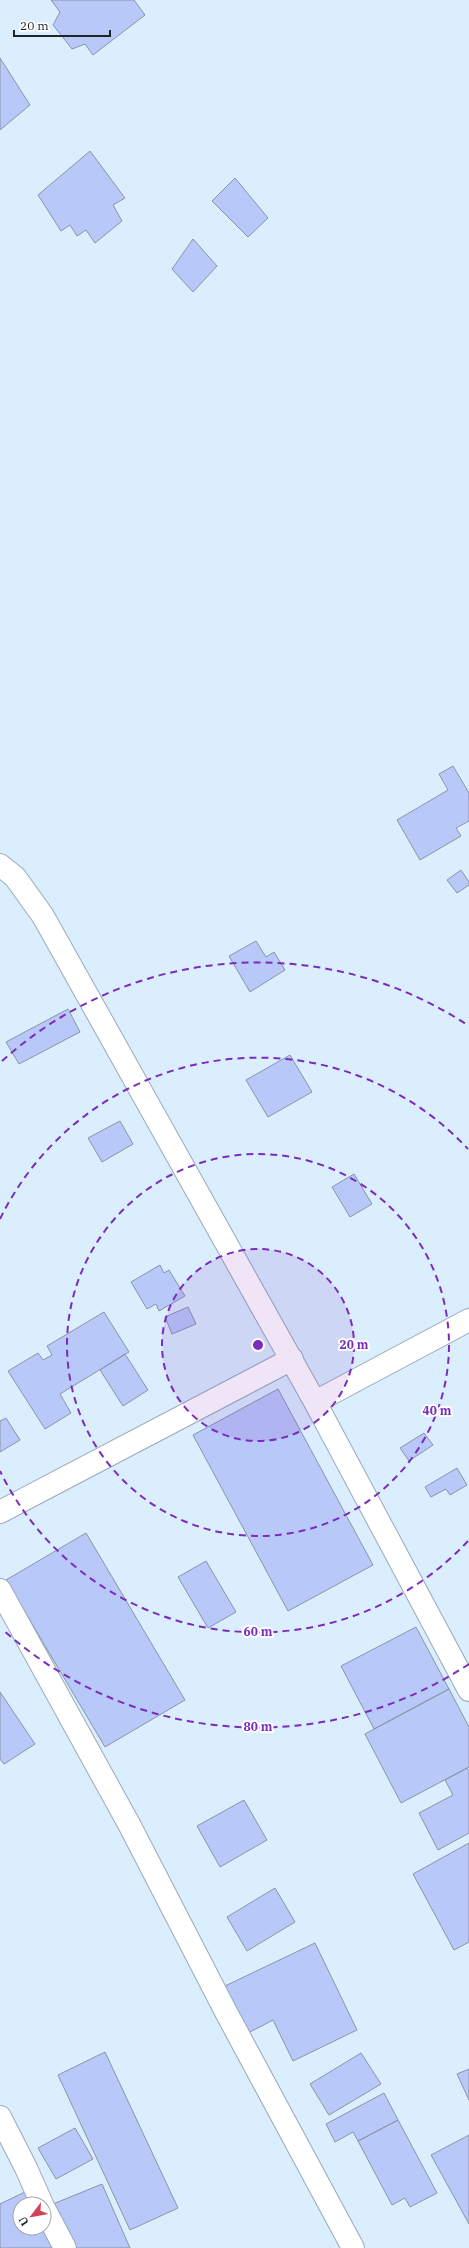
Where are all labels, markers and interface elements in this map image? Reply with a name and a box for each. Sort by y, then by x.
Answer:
scale bar [14,12,110,38]
text: 20 m [20,18,49,33]
text: 20 m [340,1337,369,1352]
centre of rings [251,1338,265,1352]
text: 40 m [423,1403,452,1418]
text: 60 m [244,1624,273,1639]
text: 80 m [244,1719,273,1734]
north arrow [12,2196,52,2236]
text: U [15,2214,32,2229]

